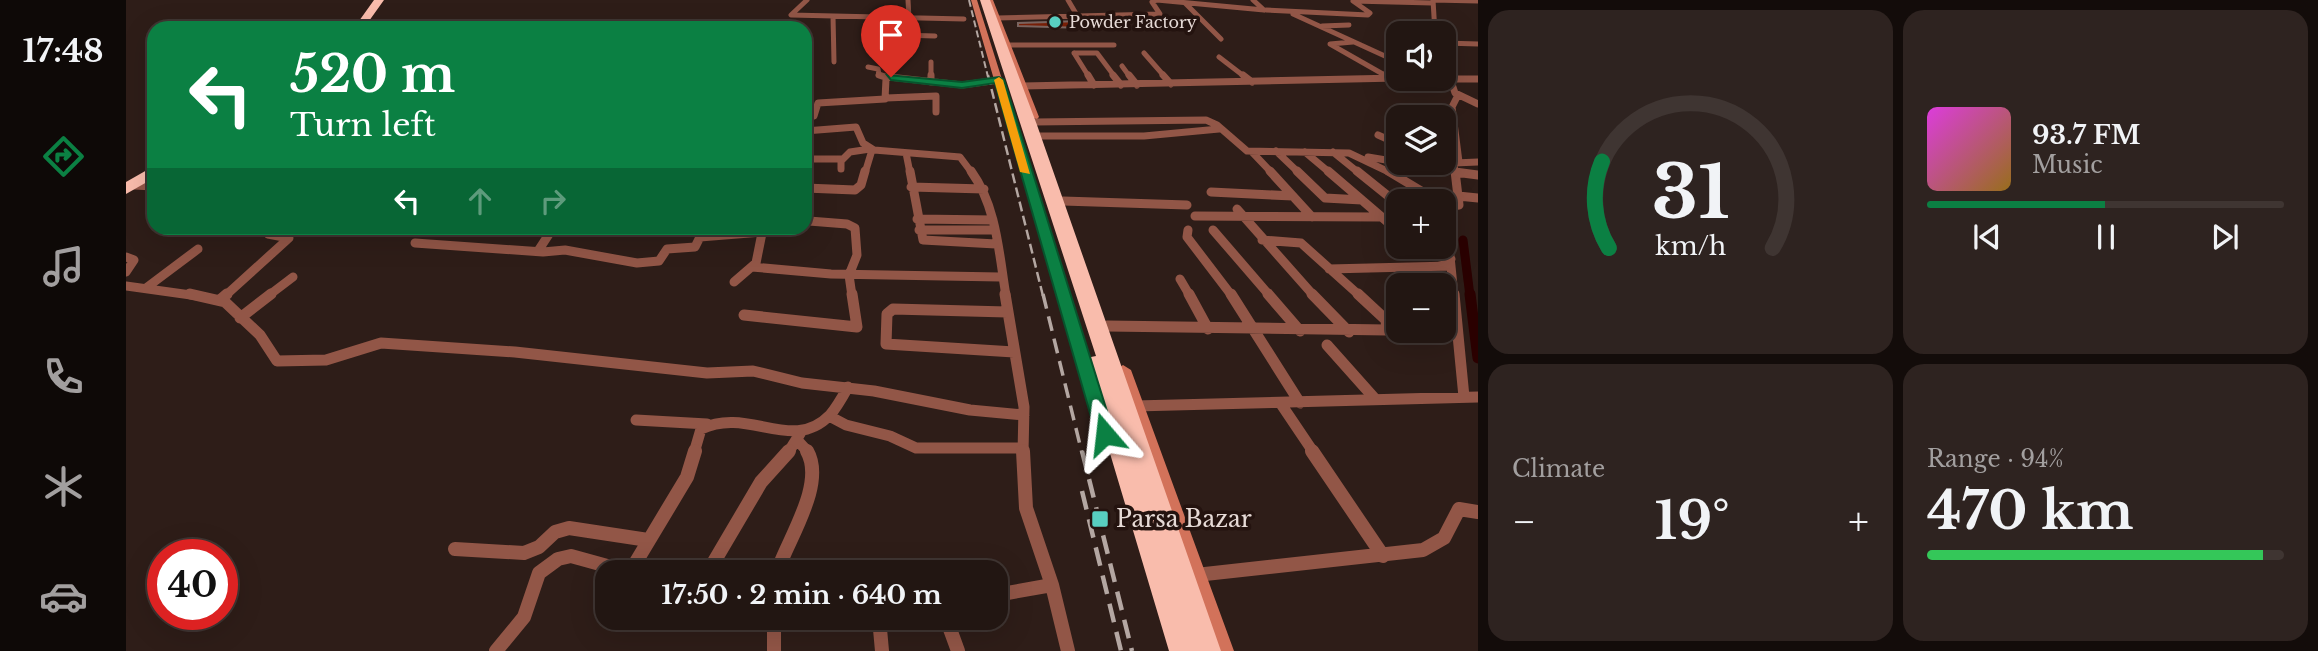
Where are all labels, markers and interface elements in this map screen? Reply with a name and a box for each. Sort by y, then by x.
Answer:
pin [861,5,921,77]
place label: Powder Factory [1069,12,1198,32]
marker: Powder Factory [1047,14,1063,30]
icon: arrive [872,16,910,54]
map controls [1386,21,1456,343]
button: sound [1386,21,1456,91]
text: 17:48 [22,31,104,71]
text: 520 m [290,44,455,105]
icon: left [175,49,266,140]
text: Turn left [290,105,436,145]
button: layers [1386,105,1456,175]
text: 93.7 FM [2032,119,2141,151]
icon: directions [39,132,88,181]
text: 31 [1651,147,1730,238]
text: Music [2032,151,2103,179]
icon: left [388,182,426,220]
icon: ahead [461,182,499,220]
icon: right [534,182,572,220]
button: + [1386,189,1456,259]
icon: previous [1968,218,2006,256]
icon: pause [2087,218,2125,256]
icon: next [2206,218,2244,256]
text: km/h [1655,231,1726,262]
icon: music [39,242,88,291]
button: − [1386,273,1456,343]
icon: phone [39,352,88,401]
position arrow [1068,397,1142,471]
text: Range · 94% [1927,445,2064,473]
text: Climate [1512,455,1605,483]
icon: climate [39,462,88,511]
text: 470 km [1927,479,2134,543]
text: 19° [1655,489,1730,553]
text: − [1512,498,1536,545]
text: + [1848,498,1869,545]
place label: Parsa Bazar [1116,505,1252,533]
marker: Parsa Bazar [1090,509,1110,529]
speed limit sign: 40 [147,539,238,630]
icon: car [39,572,88,621]
text: 17:50 · 2 min · 640 m [661,579,942,611]

